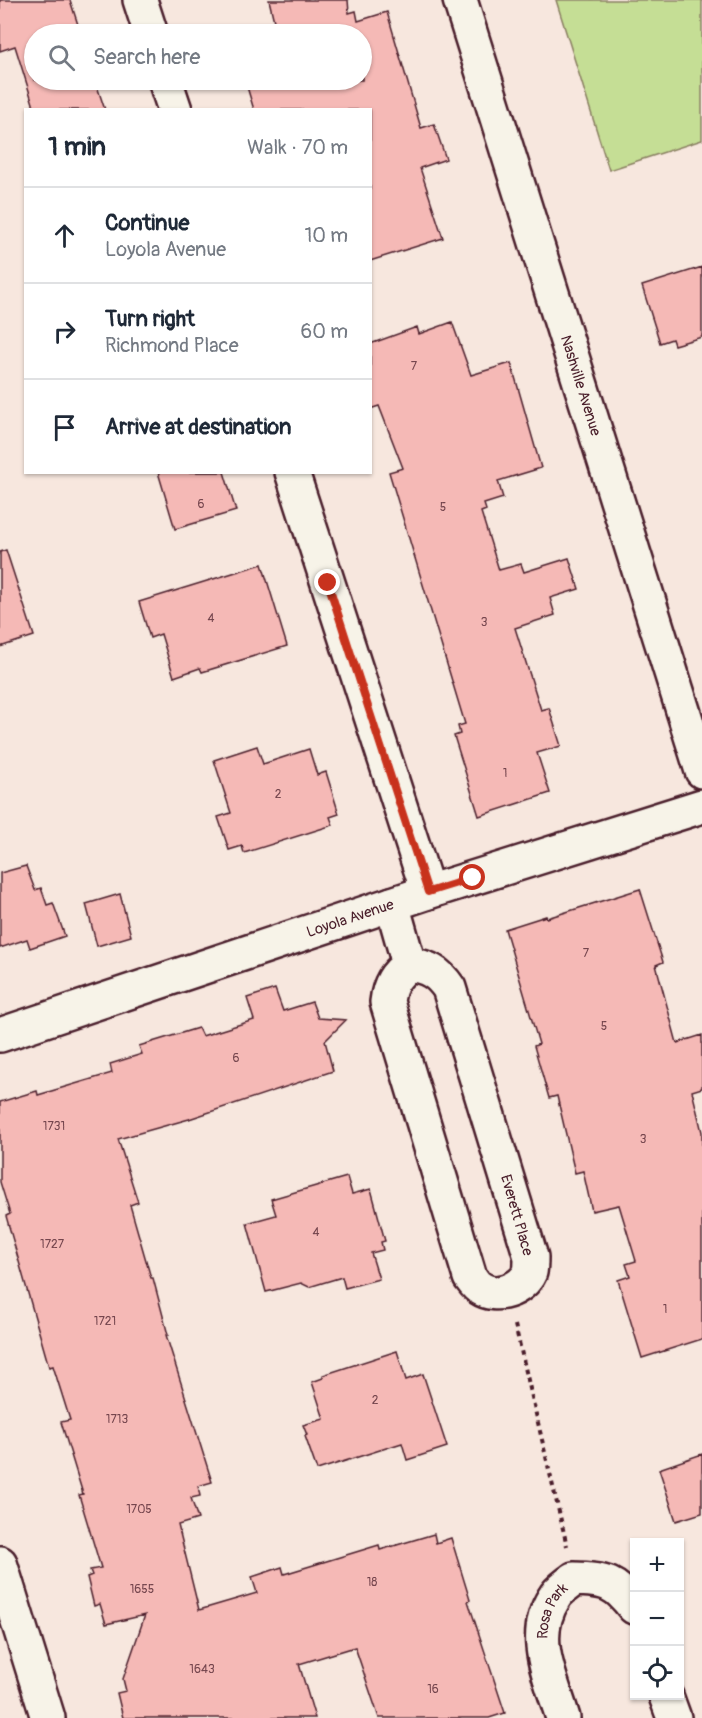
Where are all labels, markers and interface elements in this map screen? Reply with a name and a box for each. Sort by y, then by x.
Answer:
search box [24,24,372,90]
icon: search [45,41,78,74]
text: Search here [93,43,200,71]
text: 1 min [48,131,106,163]
text: Walk · 70 m [247,135,348,160]
text: Continue [105,209,189,237]
icon: ahead [48,219,81,252]
text: 10 m [304,223,348,248]
text: Loyola Avenue [105,237,226,262]
text: Turn right [105,305,195,333]
icon: right [48,315,81,348]
text: 60 m [301,319,348,344]
text: Richmond Place [105,333,239,358]
street label: Nashville Avenue [556,333,605,439]
house number: 7 [411,359,418,374]
icon: arrive [48,411,81,444]
text: Arrive at destination [105,413,291,441]
house number: 6 [198,497,205,512]
house number: 5 [440,500,446,515]
route end [314,569,340,595]
house number: 4 [208,611,215,626]
house number: 3 [481,615,488,630]
house number: 1 [503,766,507,781]
house number: 2 [275,787,282,802]
route start [459,864,485,890]
street label: Loyola Avenue [304,895,397,942]
house number: 7 [583,946,590,961]
house number: 5 [601,1019,607,1034]
house number: 6 [233,1051,240,1066]
house number: 1731 [43,1119,65,1134]
house number: 3 [640,1132,647,1147]
street label: Everett Place [496,1172,537,1259]
house number: 4 [313,1225,320,1240]
house number: 1727 [40,1237,65,1252]
house number: 1 [663,1302,667,1317]
house number: 1721 [94,1314,116,1329]
house number: 2 [372,1393,379,1408]
house number: 1713 [106,1412,129,1427]
house number: 1705 [126,1502,152,1517]
map controls [630,1538,684,1700]
button: + [630,1538,684,1592]
house number: 18 [367,1575,377,1590]
street label: Rosa Park [533,1578,572,1639]
house number: 1655 [130,1582,154,1597]
button: − [630,1592,684,1646]
button: locate [630,1646,684,1700]
house number: 1643 [189,1662,215,1677]
house number: 16 [427,1682,439,1697]

